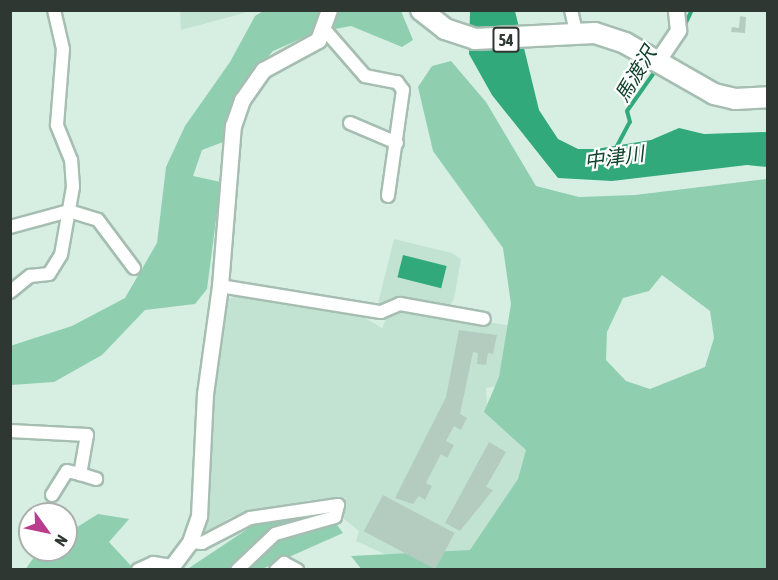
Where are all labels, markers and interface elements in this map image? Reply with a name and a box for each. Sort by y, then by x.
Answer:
road number: 54 [491,27,521,53]
water label: 馬渡沢 [609,42,661,106]
water label: 中津川 [583,141,645,173]
north arrow [18,502,78,562]
text: N [51,532,72,550]

